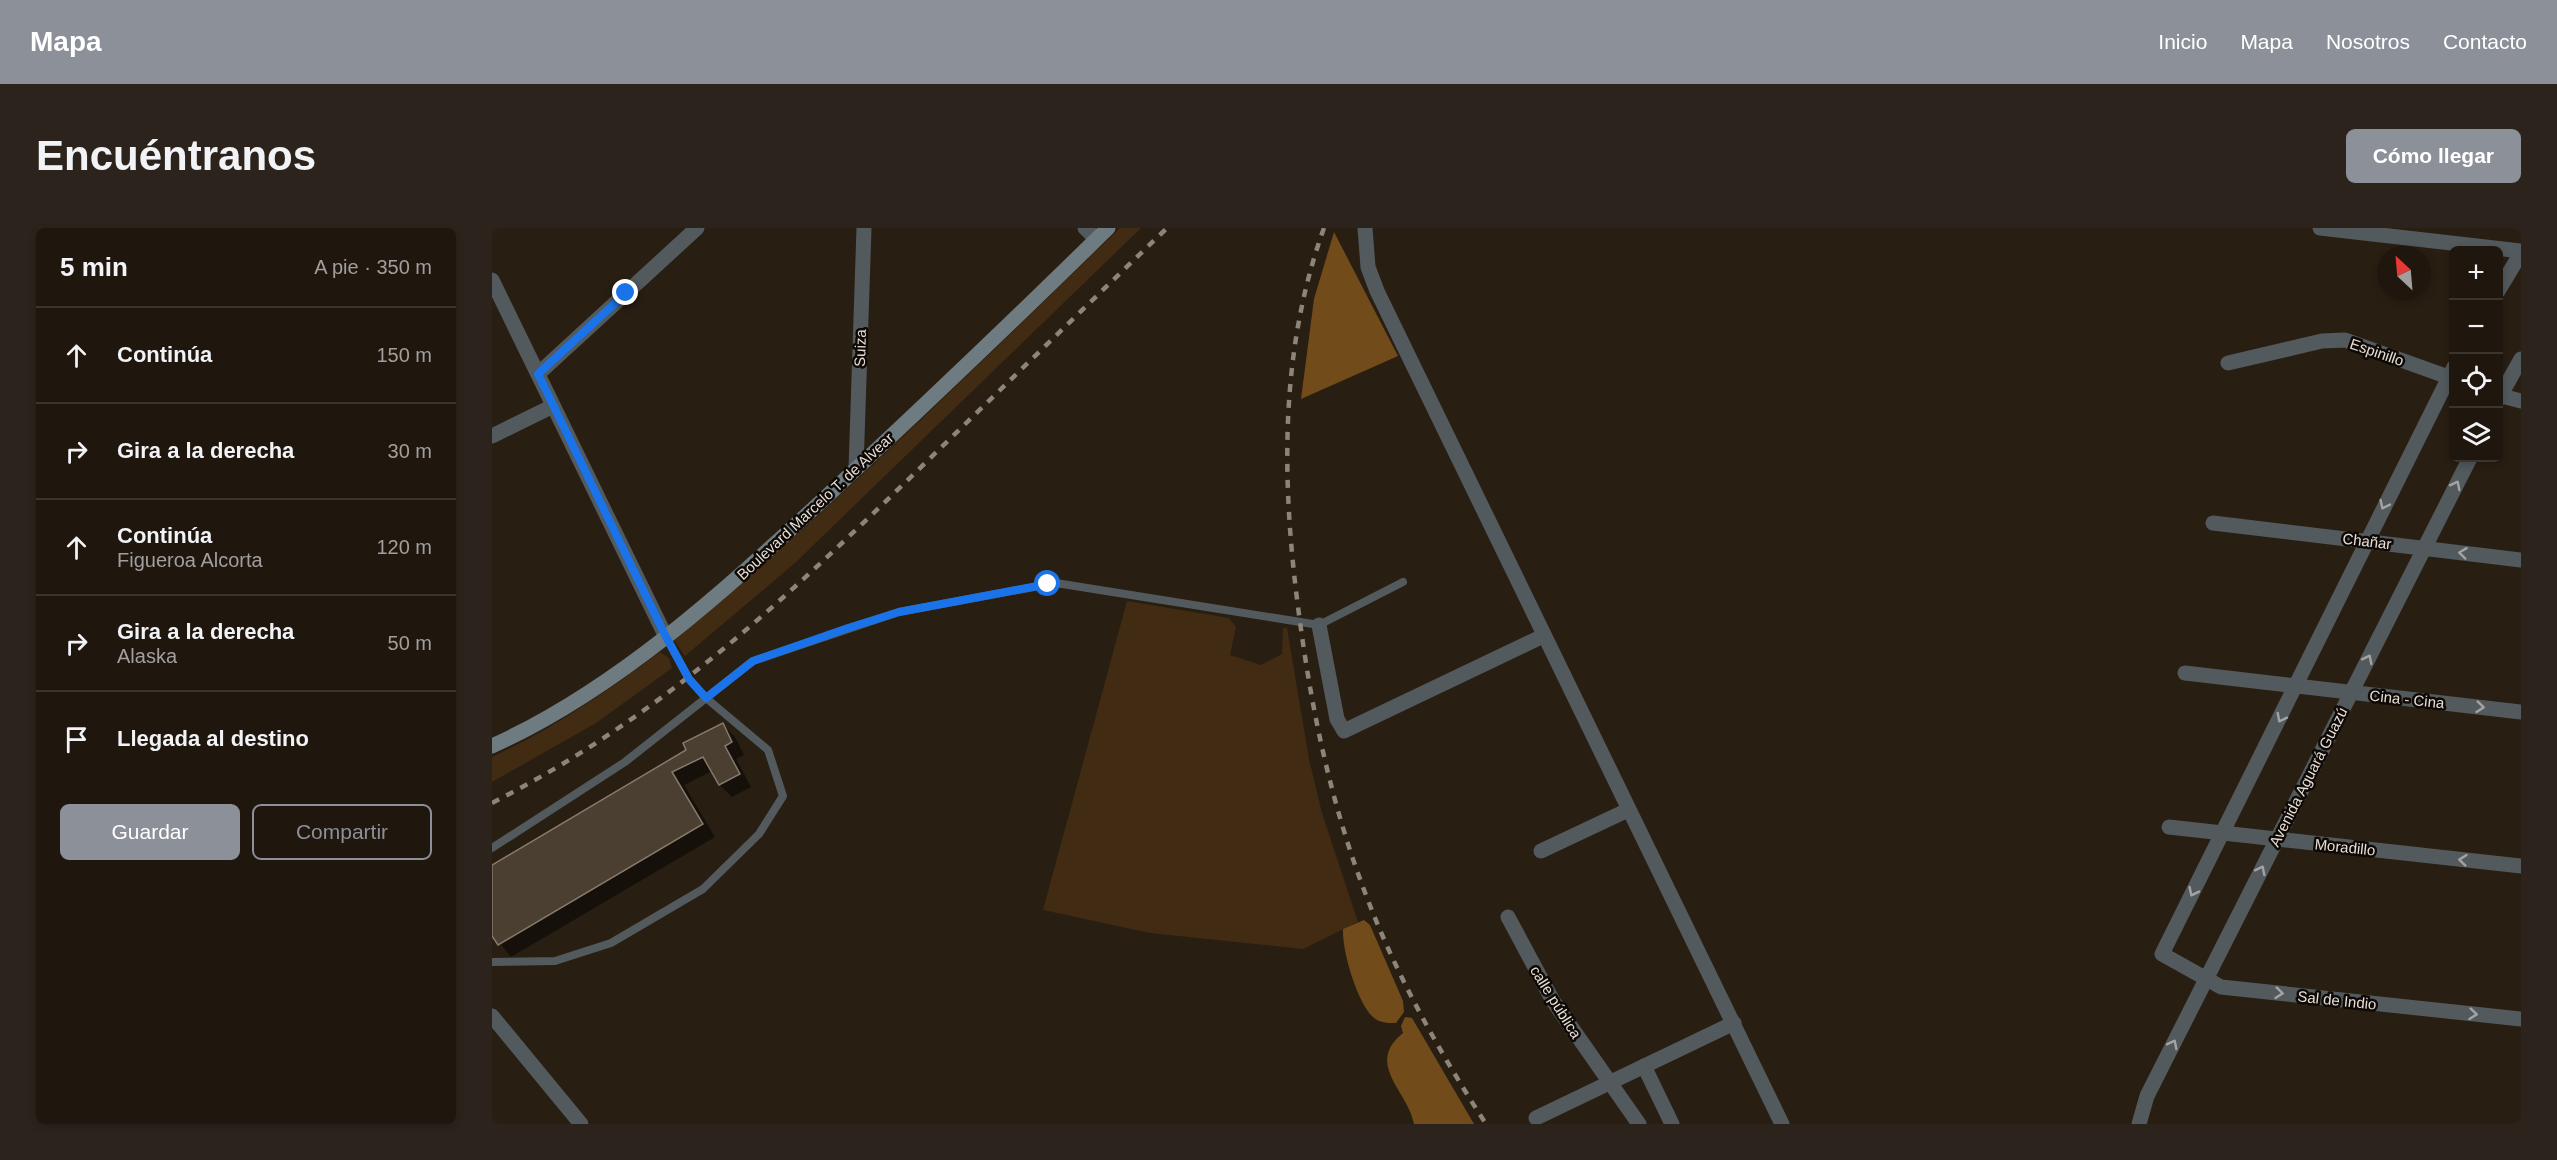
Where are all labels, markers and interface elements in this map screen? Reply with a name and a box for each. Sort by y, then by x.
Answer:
text: Mapa [30,26,102,57]
text: Inicio [2158,30,2207,53]
text: Mapa [2240,30,2293,53]
text: Nosotros [2326,30,2410,53]
text: Contacto [2443,30,2527,53]
button: Cómo llegar [2346,129,2521,183]
text: Encuéntranos [36,132,316,179]
north arrow [2377,246,2431,300]
map controls [2449,246,2503,462]
button: + [2449,246,2503,300]
text: 5 min [60,252,128,282]
text: A pie · 350 m [314,256,432,278]
route end [612,279,638,305]
button: − [2449,300,2503,354]
street label: Suiza [851,328,869,367]
street label: Espinillo [2348,335,2406,369]
icon: ahead [60,339,93,372]
text: Continúa [117,342,212,367]
text: 150 m [376,344,432,366]
button: locate [2449,354,2503,408]
button: layers [2449,408,2503,462]
street label: Boulevard Marcelo T. de Alvear [733,429,897,583]
icon: right [60,435,93,468]
text: Gira a la derecha [117,438,294,463]
text: 30 m [388,440,432,462]
one-way arrow [2449,480,2460,491]
one-way arrow [2380,498,2392,509]
text: Continúa [117,523,212,548]
street label: Chañar [2342,530,2392,552]
icon: ahead [60,531,93,564]
text: 120 m [376,536,432,558]
one-way arrow [2458,547,2468,559]
text: Figueroa Alcorta [117,549,263,571]
route start [1034,570,1060,596]
text: Gira a la derecha [117,619,294,644]
icon: right [60,627,93,660]
text: 50 m [388,632,432,654]
text: Alaska [117,645,177,667]
one-way arrow [2361,654,2372,665]
street label: Cina - Cina [2369,687,2446,711]
one-way arrow [2475,701,2485,713]
street label: Avenida Aguará Guazú [2265,705,2351,849]
one-way arrow [2276,711,2288,722]
icon: arrive [60,723,93,756]
text: Llegada al destino [117,726,309,751]
button: Guardar [60,804,240,860]
button: Compartir [252,804,432,860]
street label: Moradillo [2314,835,2376,859]
one-way arrow [2458,854,2467,866]
one-way arrow [2254,866,2265,877]
one-way arrow [2189,885,2200,896]
street label: calle pública [1527,962,1585,1042]
one-way arrow [2274,986,2283,999]
street label: Sal de Indio [2297,987,2377,1013]
one-way arrow [2468,1007,2477,1020]
one-way arrow [2166,1040,2177,1051]

